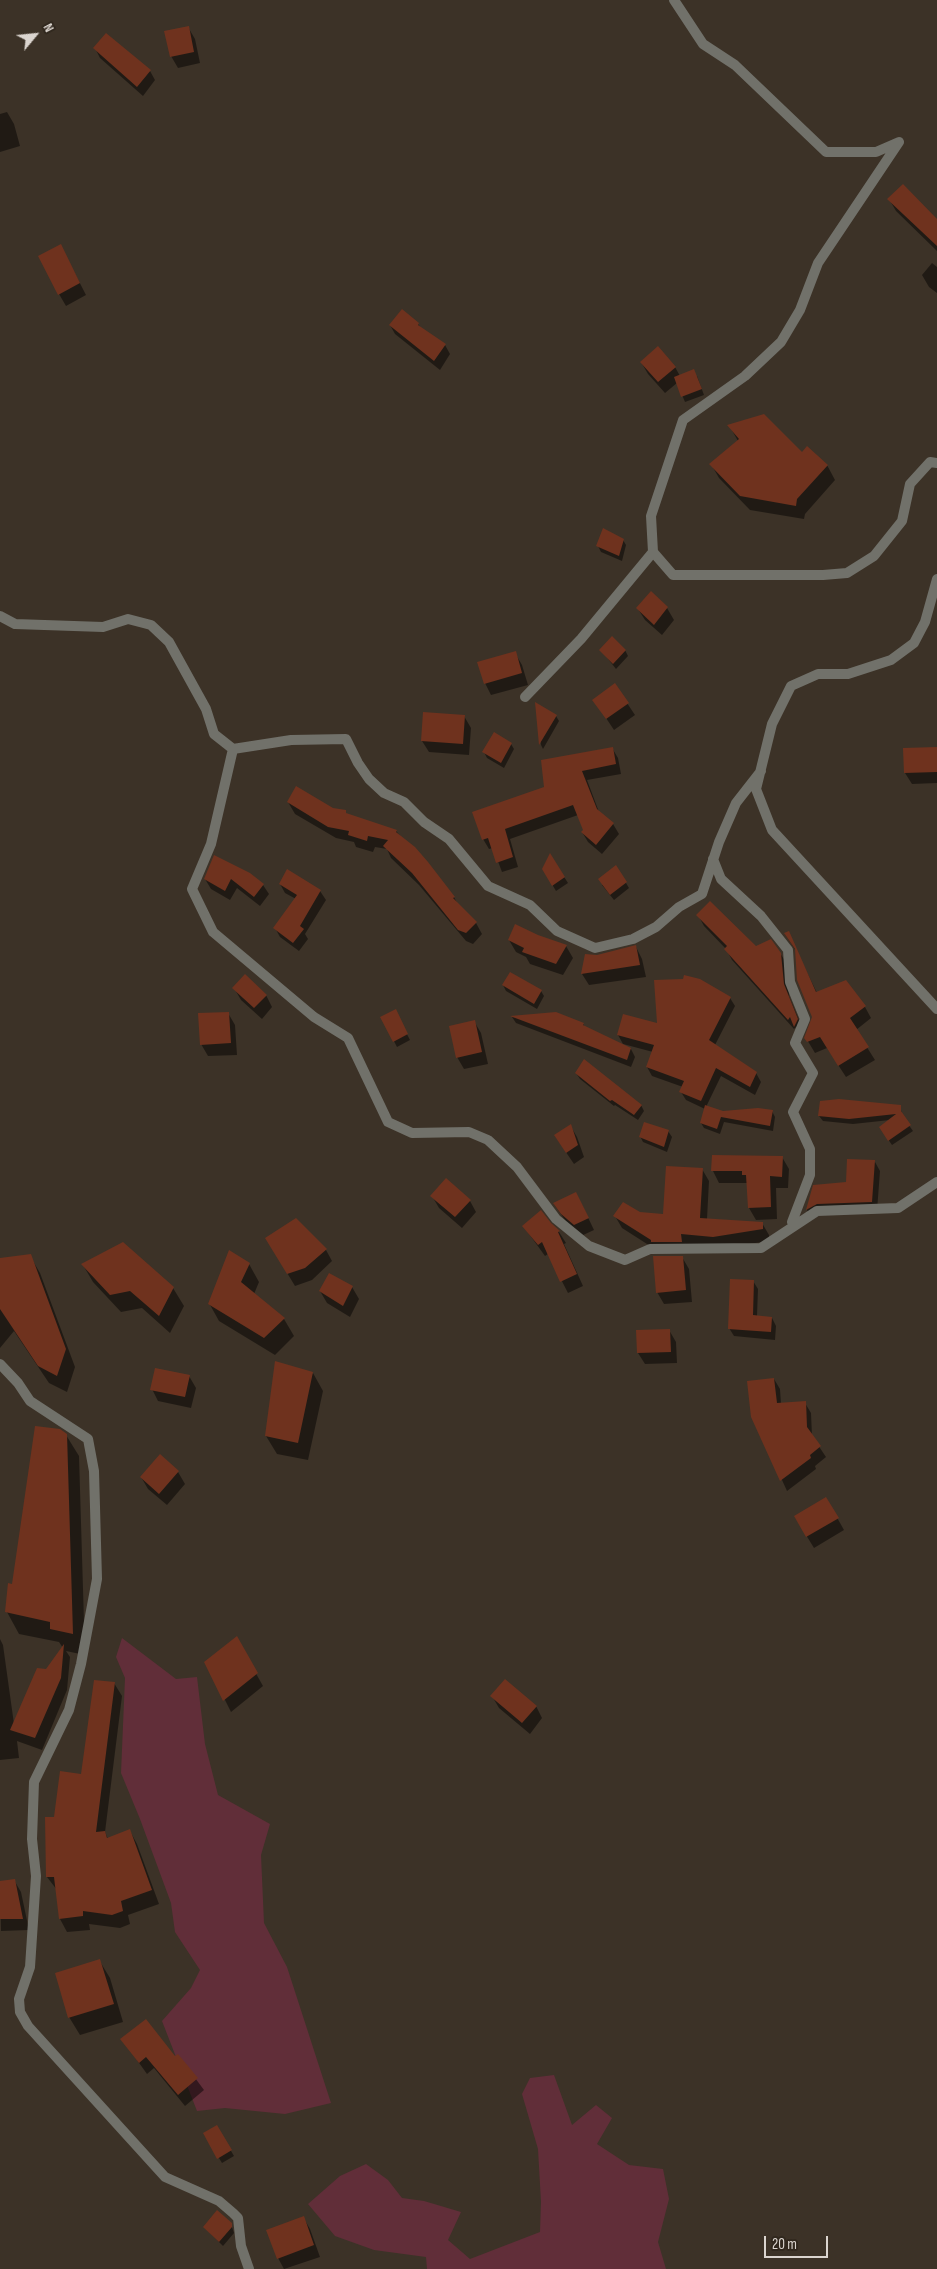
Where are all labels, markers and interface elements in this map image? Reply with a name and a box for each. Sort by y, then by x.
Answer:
north arrow [10,10,60,60]
text: N [39,20,58,35]
scale bar [767,2226,831,2258]
text: 20 m [772,2235,797,2254]

